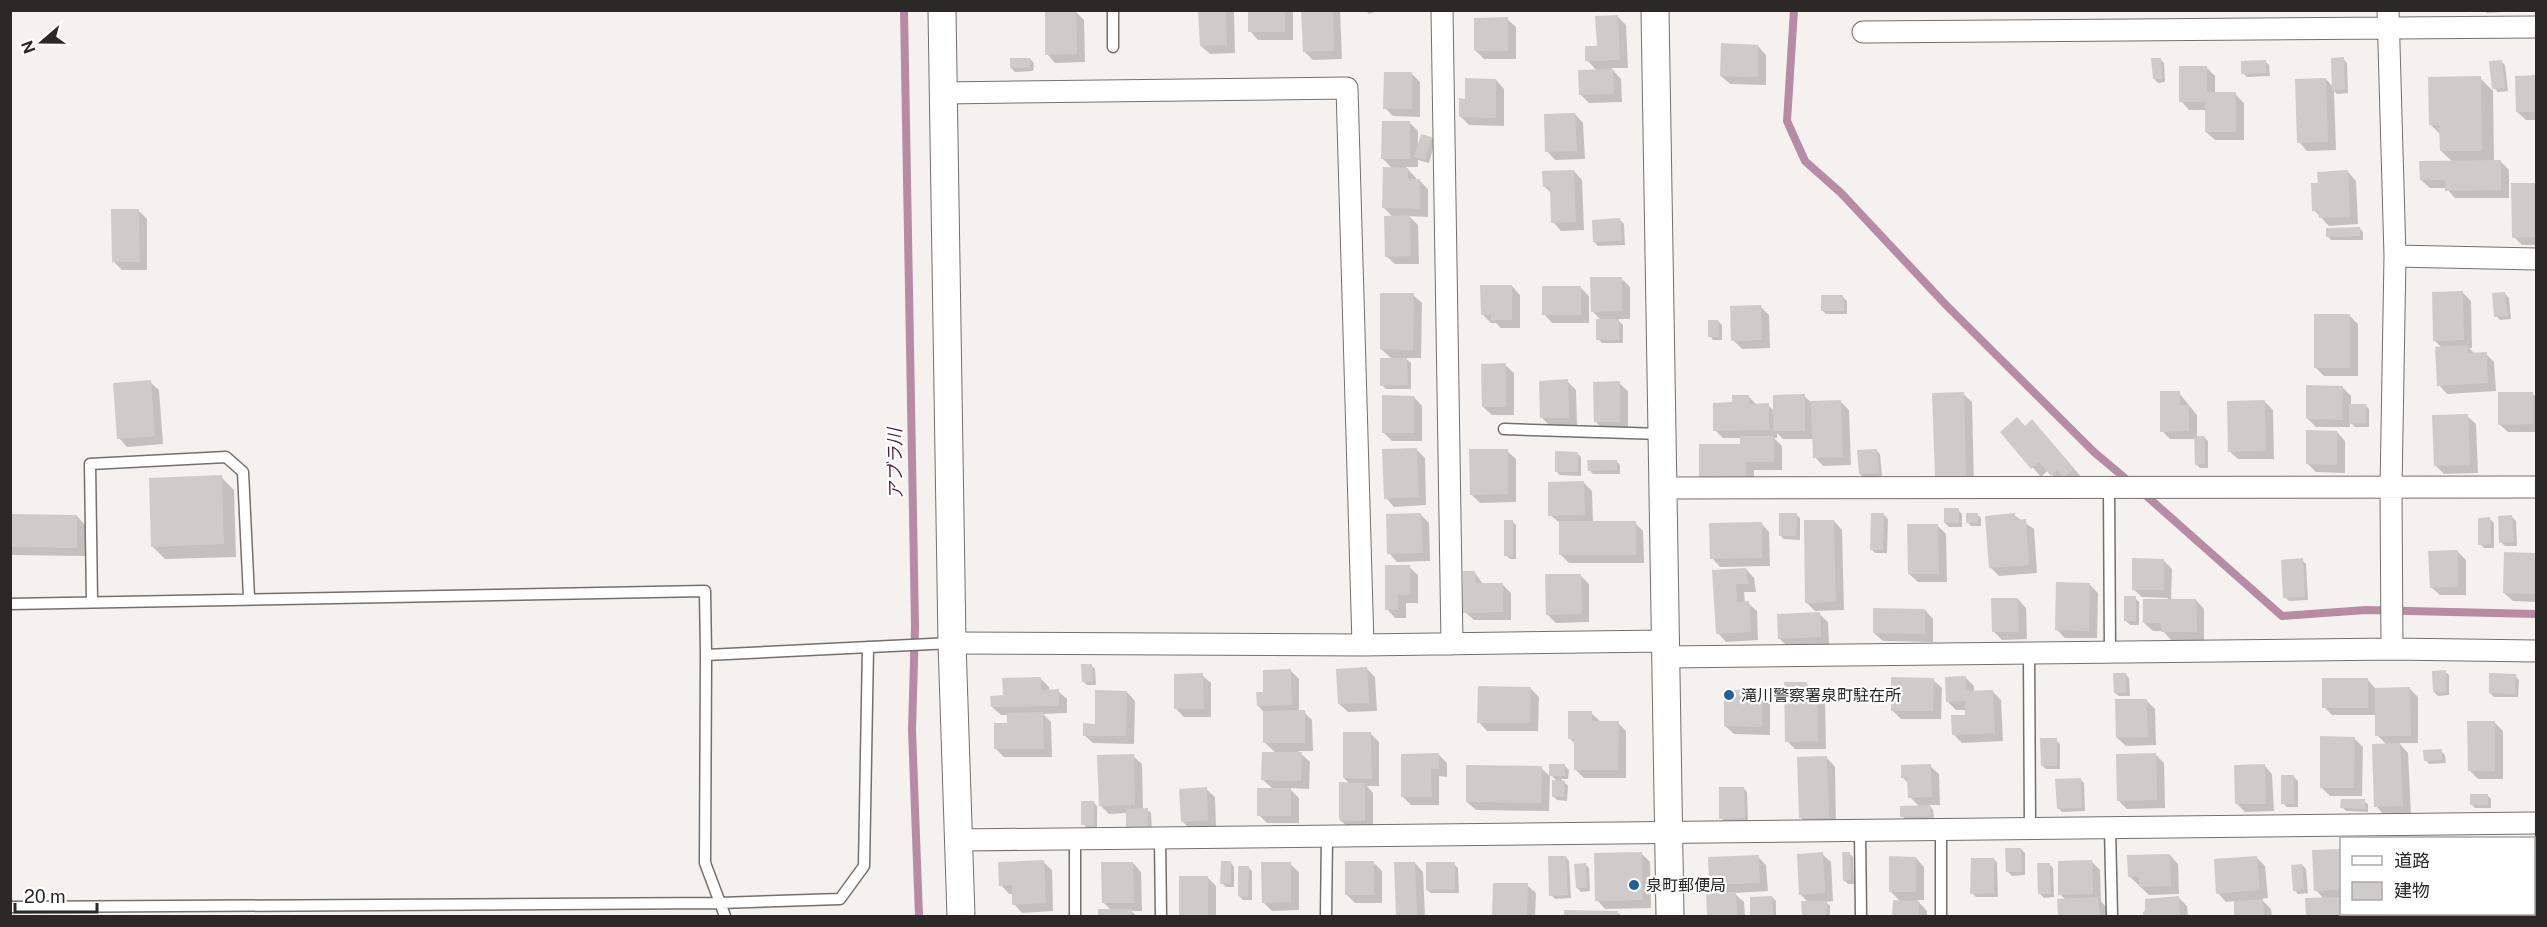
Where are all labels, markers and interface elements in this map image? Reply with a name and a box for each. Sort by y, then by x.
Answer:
north arrow [12,12,72,72]
text: N [17,38,39,56]
water label: アブラ川 [884,426,906,500]
place label: 滝川警察署泉町駐在所 [1741,686,1901,705]
marker: 滝川警察署泉町駐在所 [1722,688,1736,702]
legend [2340,837,2535,915]
text: 道路 [2394,850,2430,871]
scale bar [15,876,98,914]
place label: 泉町郵便局 [1646,876,1726,895]
marker: 泉町郵便局 [1627,878,1641,892]
text: 建物 [2394,880,2430,901]
text: 20 m [24,886,66,907]

